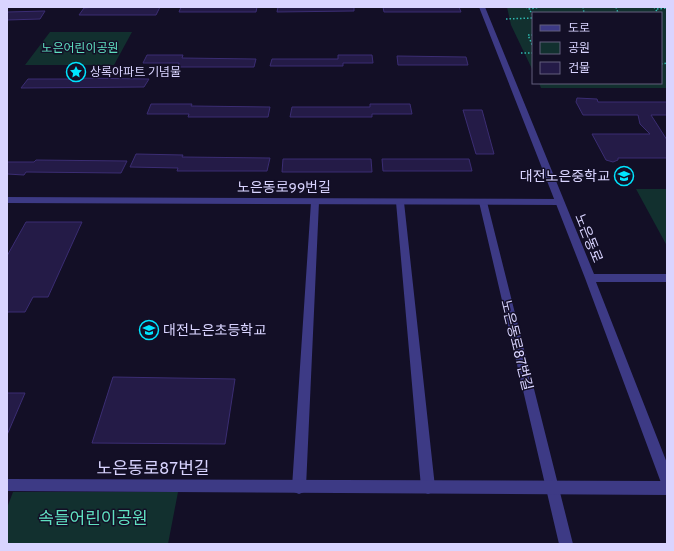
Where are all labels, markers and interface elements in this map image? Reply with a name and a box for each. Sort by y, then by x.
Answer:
legend [532,12,662,84]
text: 도로 [568,21,590,37]
park label: 노은어린이공원 [41,41,119,57]
text: 공원 [568,41,590,57]
place icon: 상록아파트 기념물 [65,61,87,83]
text: 건물 [568,61,590,77]
place label: 상록아파트 기념물 [90,65,181,81]
school or university icon: 대전노은중학교 [613,165,635,187]
place label: 대전노은중학교 [520,168,610,186]
street label: 노은동로99번길 [237,180,331,197]
street label: 노은동로 [570,211,605,266]
street label: 노은동로87번길 [496,298,535,393]
school or university icon: 대전노은초등학교 [138,319,160,341]
place label: 대전노은초등학교 [163,322,266,340]
street label: 노은동로87번길 [97,459,209,481]
park label: 속들어린이공원 [38,509,148,531]

